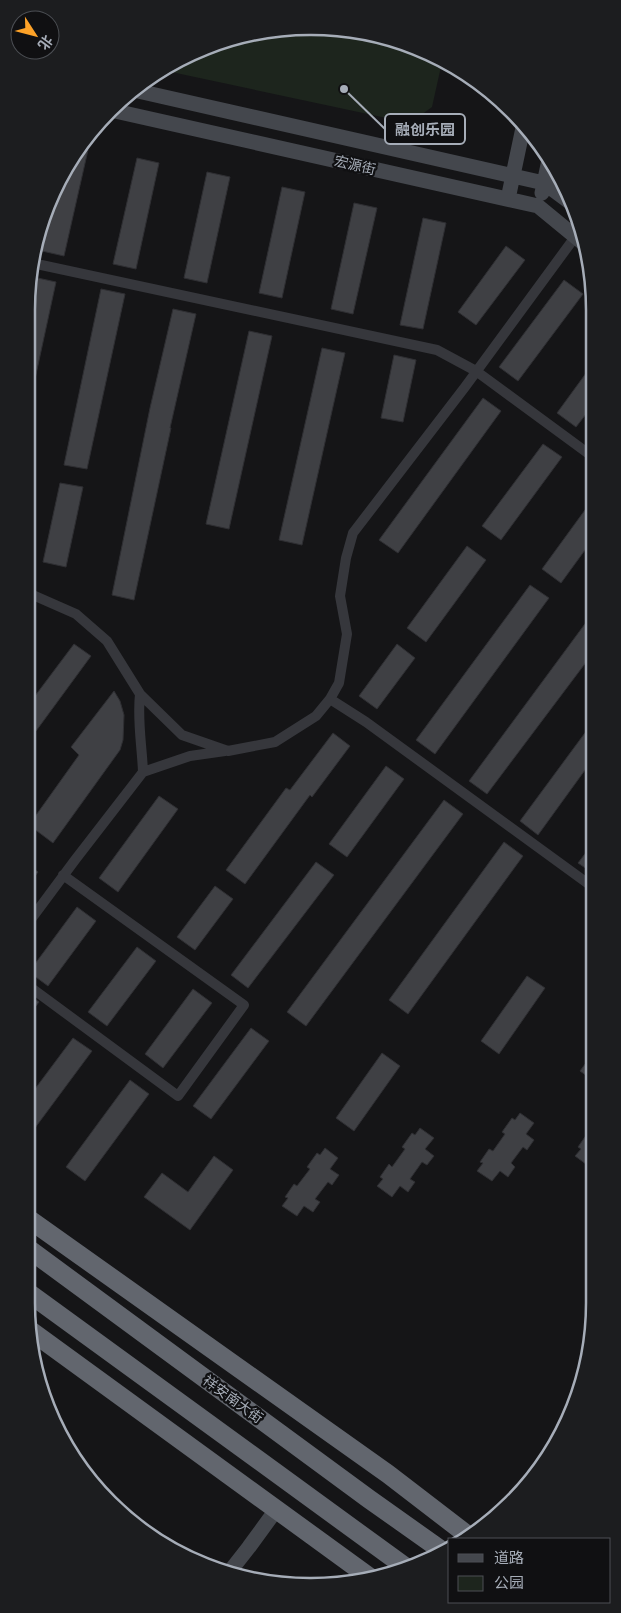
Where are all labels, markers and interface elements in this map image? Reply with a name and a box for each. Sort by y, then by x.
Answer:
north arrow [10,10,60,60]
text: 北 [34,32,57,54]
callout: 融创乐园 [385,114,465,144]
text: 融创乐园 [395,120,455,139]
street label: 宏源街 [333,152,377,178]
street label: 祥安南大街 [199,1371,267,1427]
legend [448,1538,611,1603]
text: 道路 [494,1548,524,1567]
text: 公园 [494,1573,524,1592]

